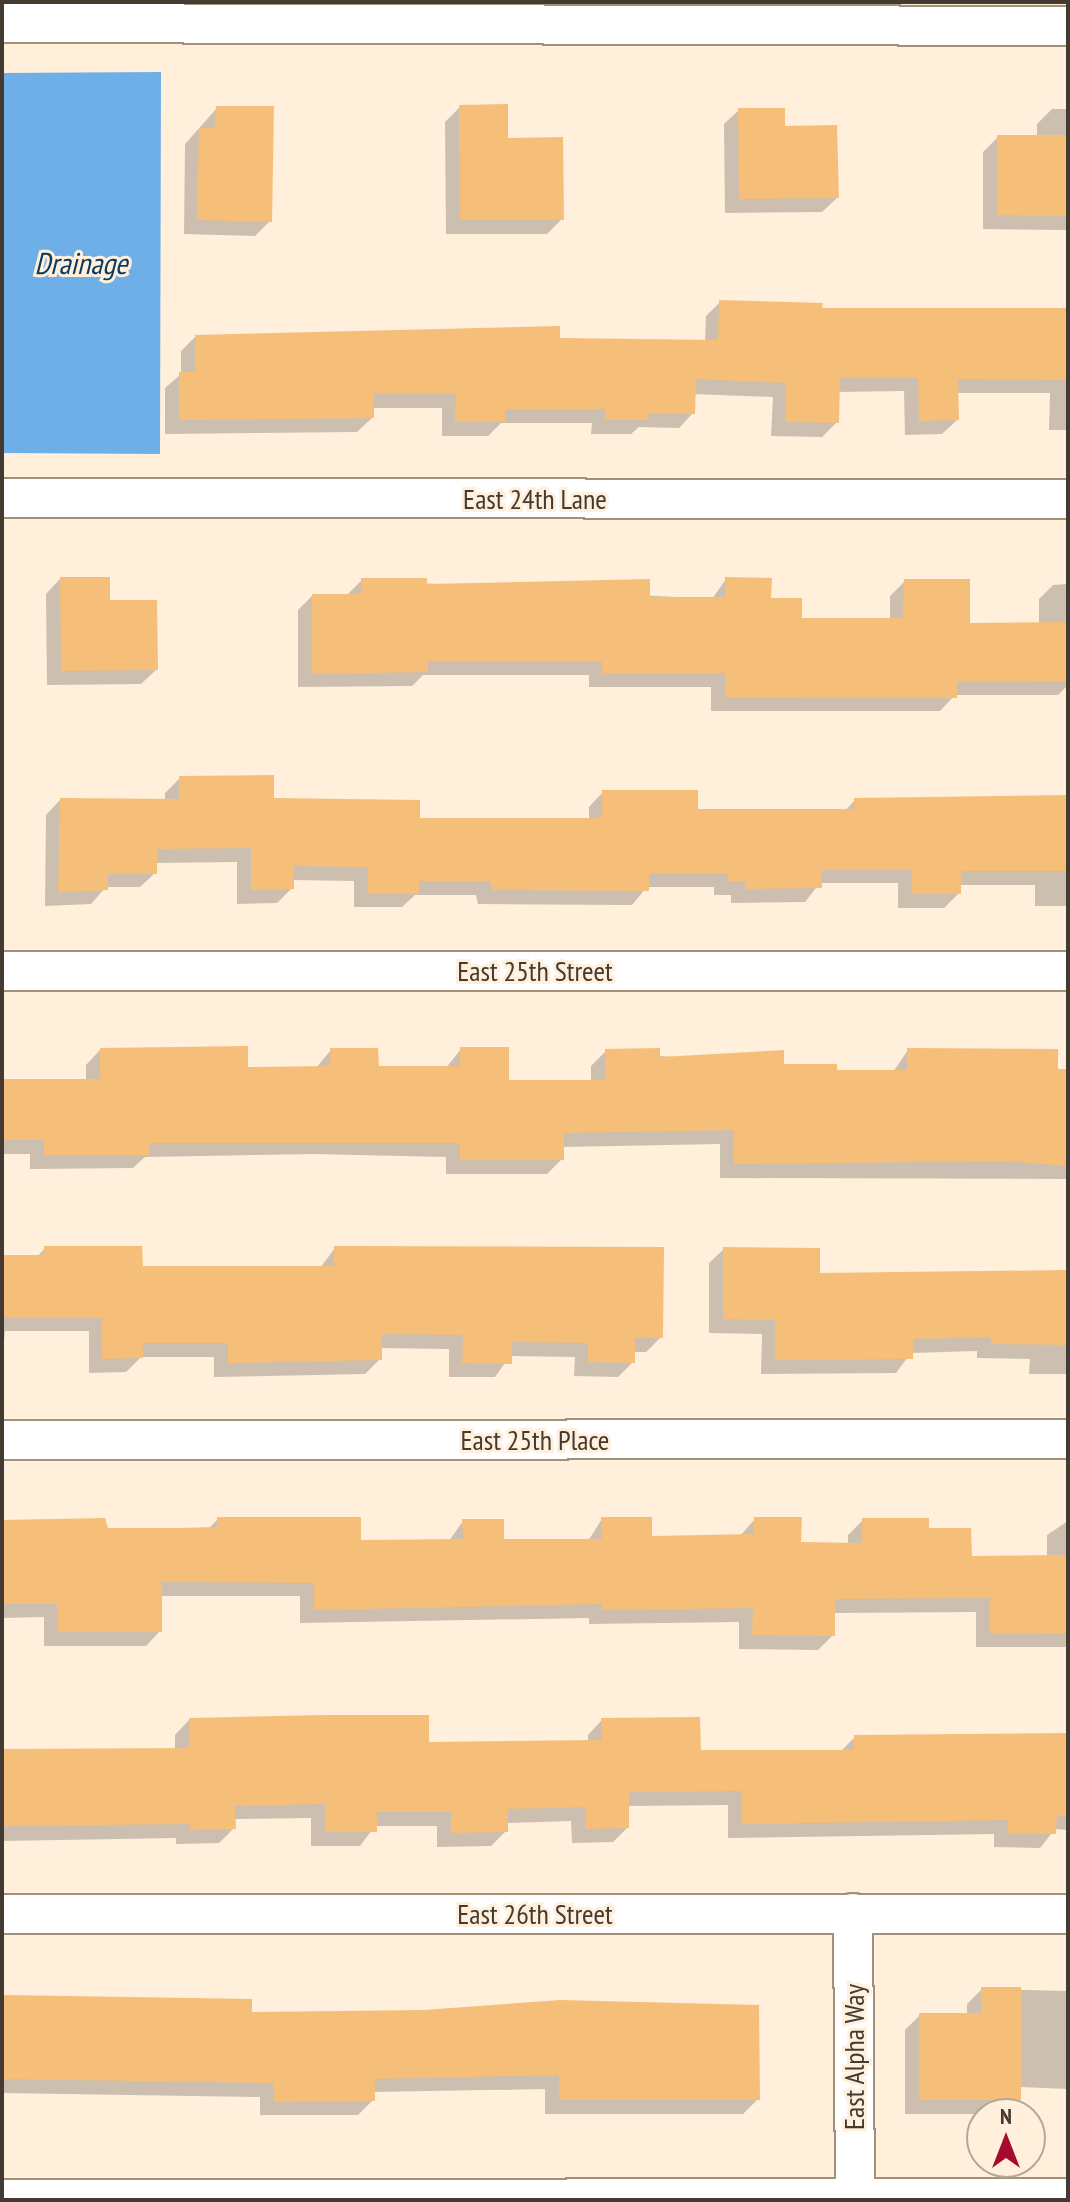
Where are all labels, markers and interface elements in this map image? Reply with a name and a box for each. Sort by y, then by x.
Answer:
water label: Drainage [35,245,127,281]
street label: East 24th Lane [463,482,607,516]
street label: East 25th Street [457,954,613,988]
street label: East 25th Place [461,1423,609,1457]
street label: East 26th Street [457,1897,613,1931]
street label: East Alpha Way [837,1983,871,2131]
north arrow [966,2098,1046,2178]
text: N [1000,2102,1012,2130]

